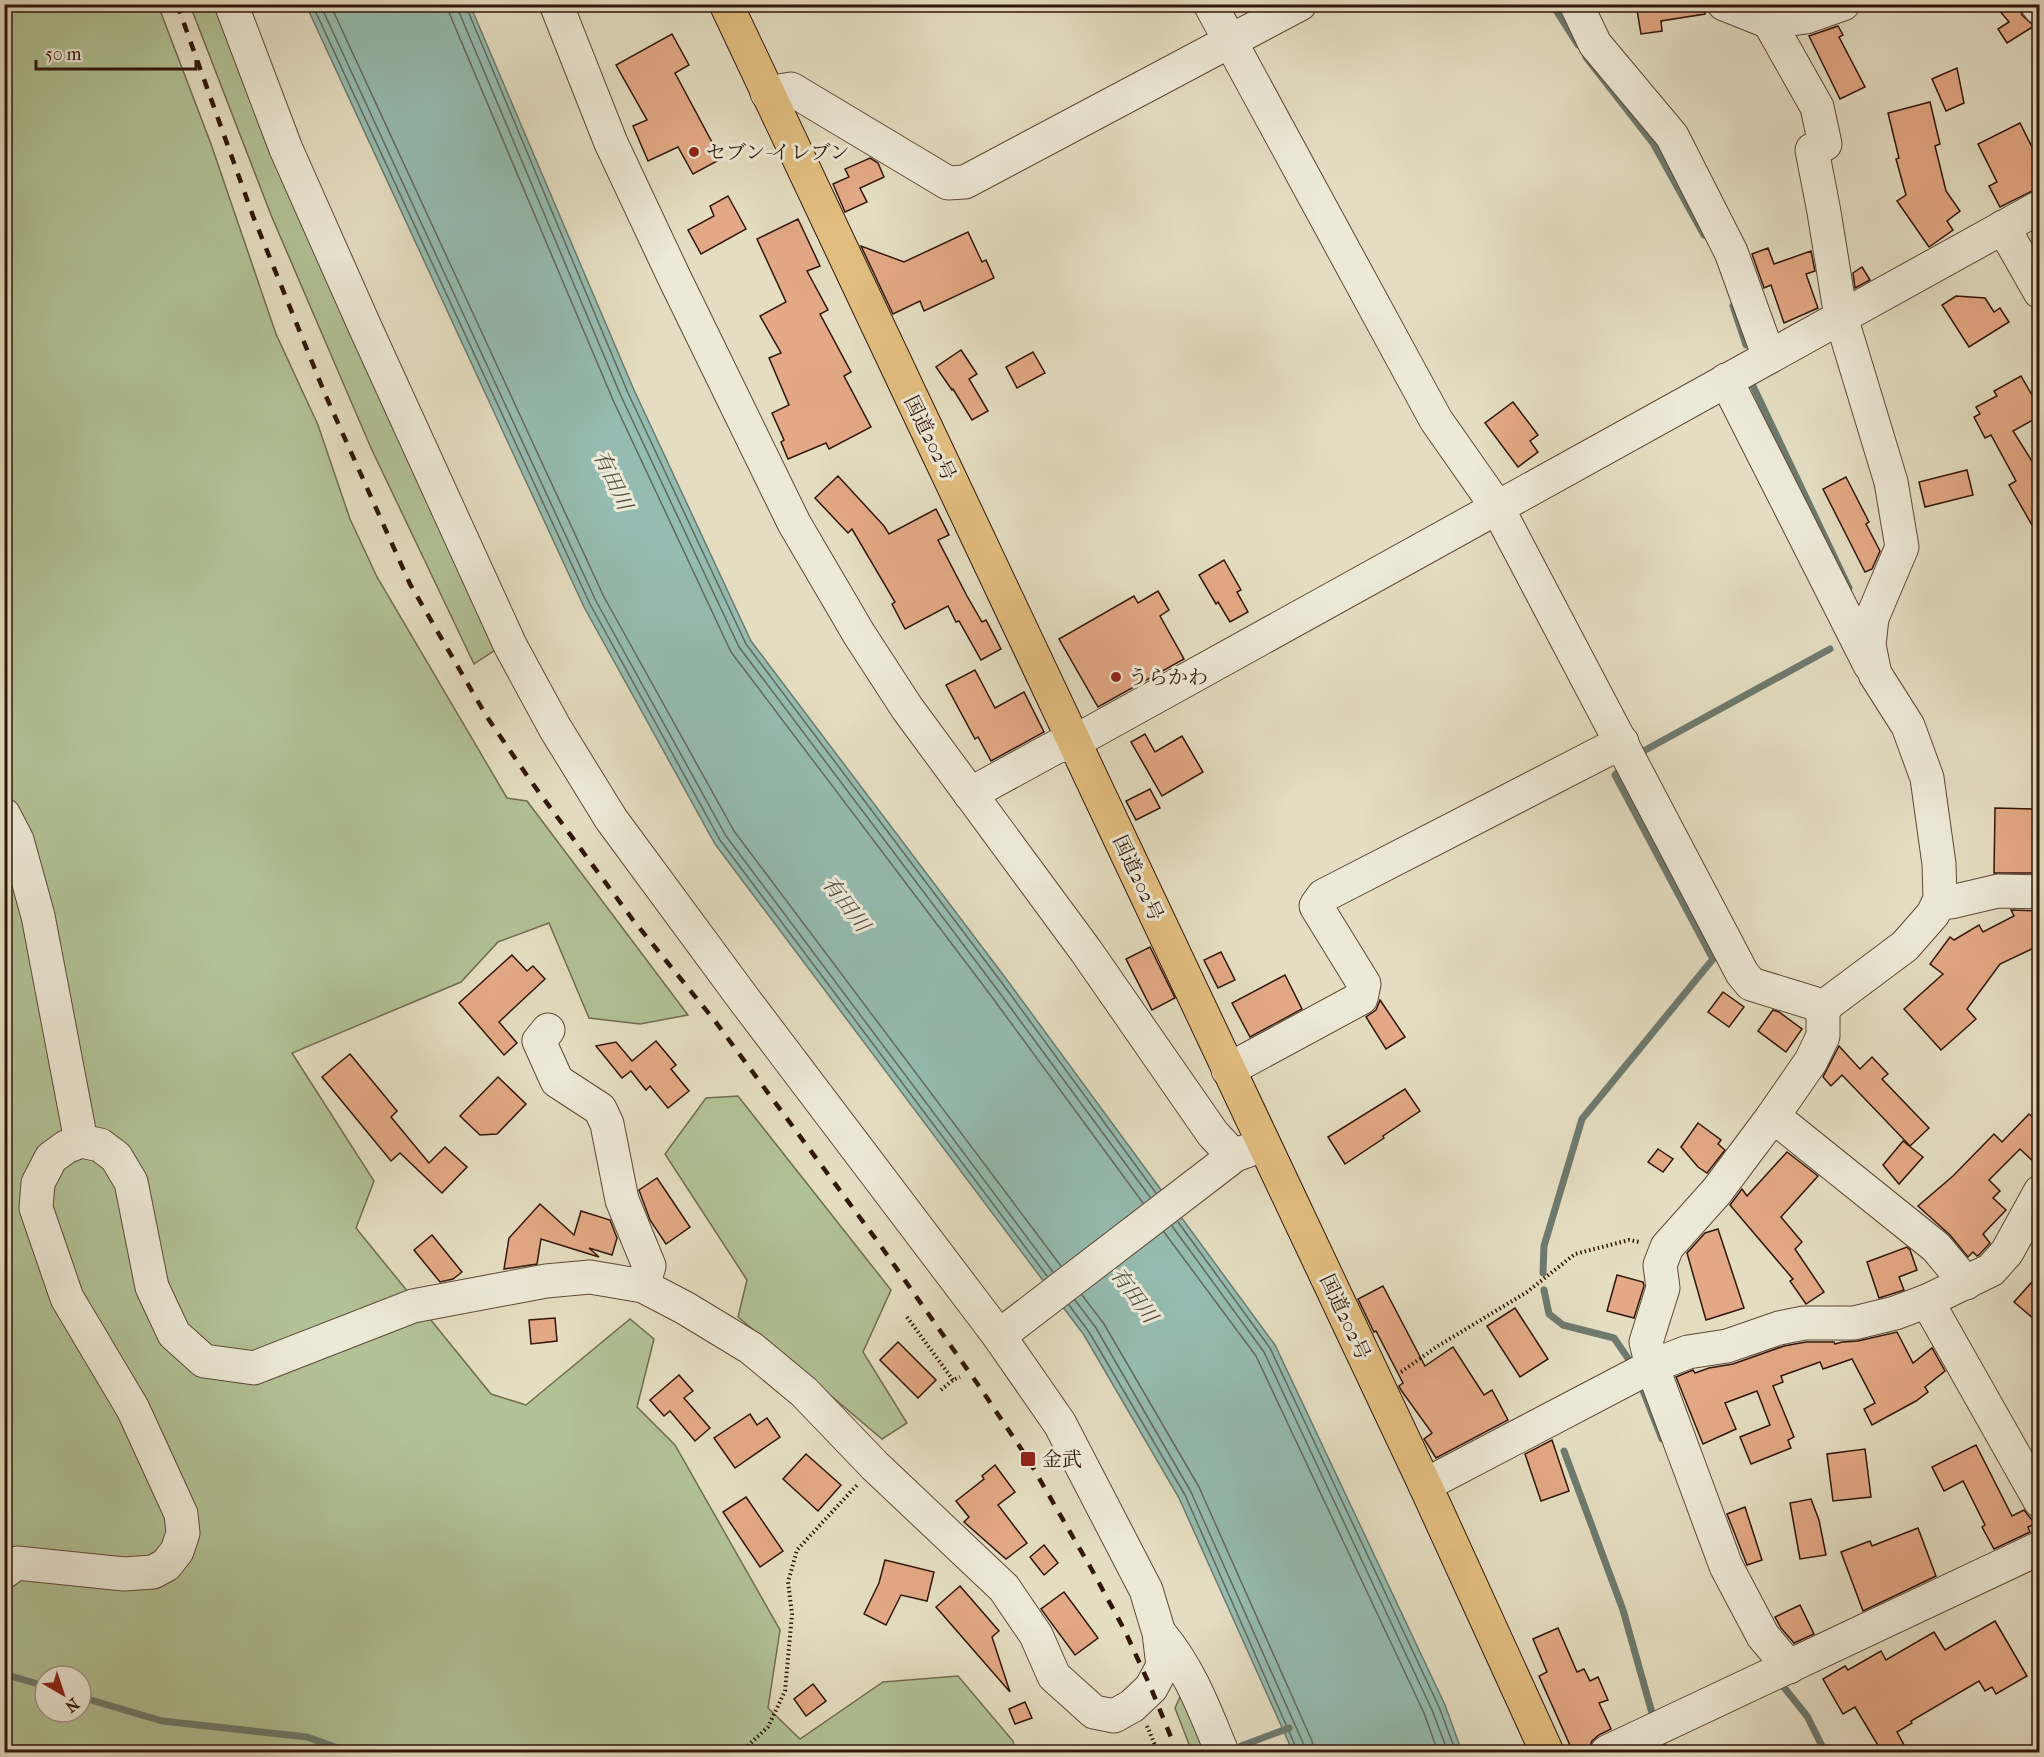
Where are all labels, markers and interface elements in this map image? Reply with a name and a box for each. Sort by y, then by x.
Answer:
scale bar [36,33,196,71]
text: 50 m [45,44,82,65]
place label: セブン-イレブン [706,141,850,164]
marker: セブン-イレブン [687,145,701,159]
street label: 国道202号 [900,392,960,484]
water label: 有田川 [589,446,638,515]
place label: うらかわ [1128,666,1208,689]
marker: うらかわ [1109,670,1123,684]
street label: 国道202号 [1108,832,1168,924]
water label: 有田川 [817,872,876,938]
water label: 有田川 [1106,1262,1163,1329]
street label: 国道202号 [1315,1271,1375,1363]
place label: 金武 [1042,1448,1082,1471]
marker: 金武 [1019,1450,1037,1468]
north arrow [33,1664,93,1724]
text: N [61,1694,83,1717]

